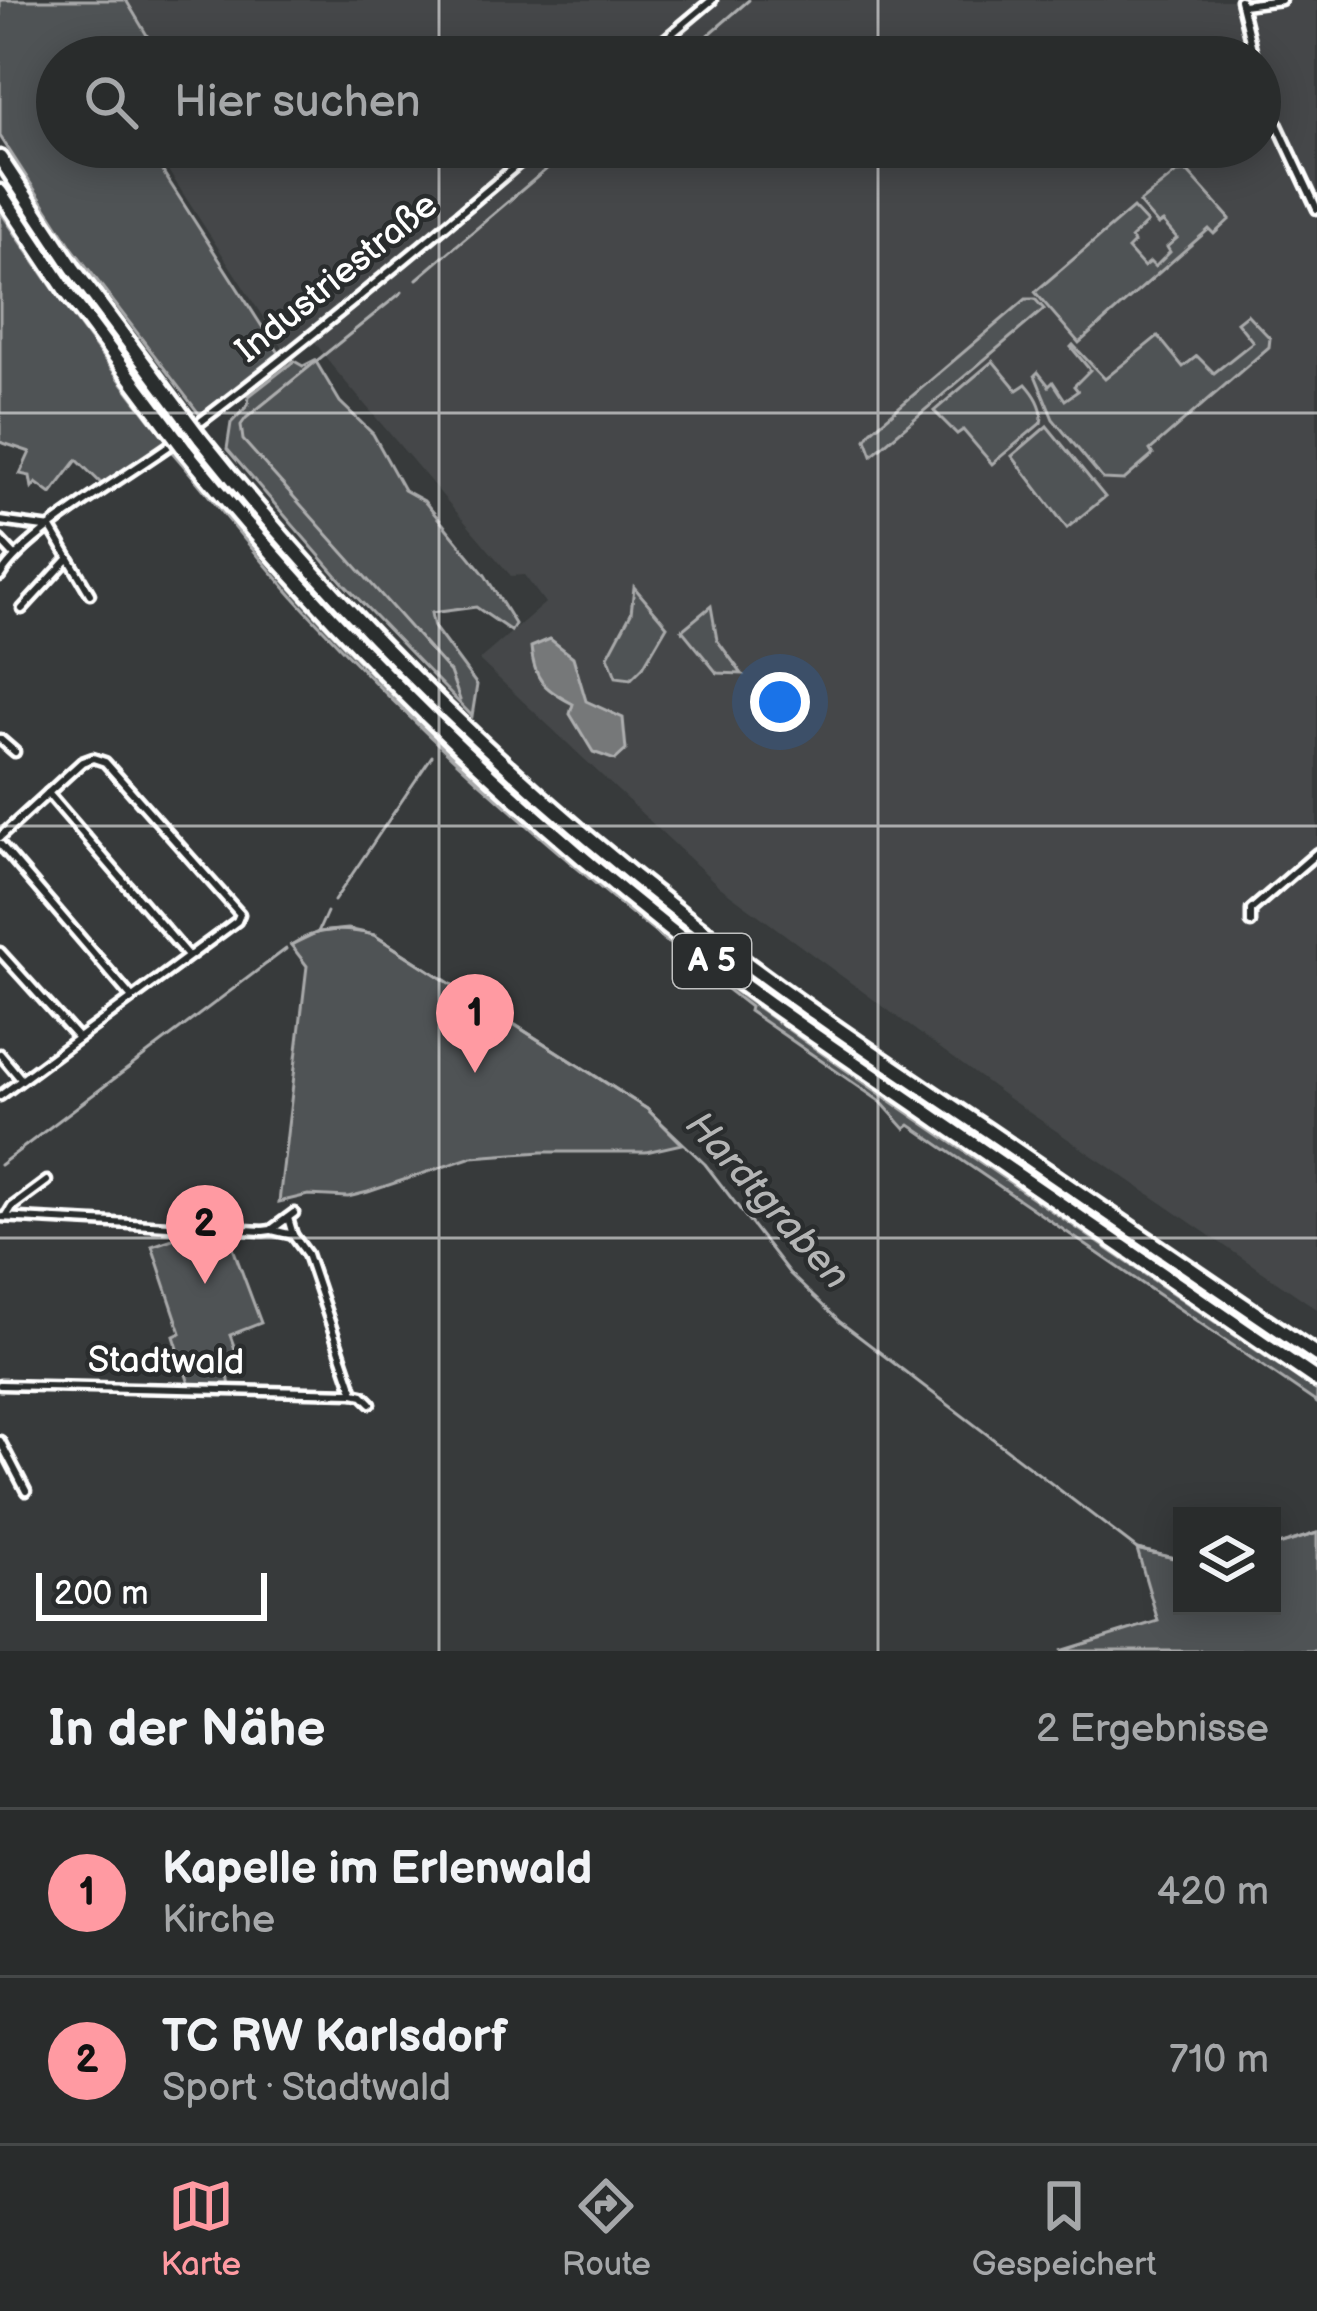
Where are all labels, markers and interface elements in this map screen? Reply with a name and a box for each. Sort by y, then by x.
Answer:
search box [36,36,1281,168]
icon: search [78,69,144,135]
text: Hier suchen [174,75,421,130]
street label: Industriestraße [228,184,446,372]
your location [750,672,810,732]
road number: A 5 [673,934,751,988]
pin: 1 [436,974,514,1073]
water label: Hardtgraben [675,1102,859,1300]
pin: 2 [166,1185,244,1284]
street label: Stadtwald [87,1339,245,1385]
map controls [1173,1507,1281,1615]
button: layers [1173,1507,1281,1615]
scale bar [36,1567,267,1620]
text: 200 m [54,1574,148,1614]
text: In der Nähe [48,1699,326,1760]
text: 2 Ergebnisse [1036,1706,1269,1753]
text: Kapelle im Erlenwald [162,1842,592,1897]
text: 1 [79,1869,95,1916]
text: 420 m [1156,1869,1269,1916]
text: Kirche [162,1897,275,1944]
text: TC RW Karlsdorf [162,2010,508,2065]
text: 2 [75,2037,99,2084]
text: 710 m [1169,2037,1269,2084]
text: Sport · Stadtwald [162,2065,451,2112]
tab: Karte [160,2173,241,2285]
tab: Route [562,2173,651,2285]
tab: Gespeichert [972,2173,1157,2285]

